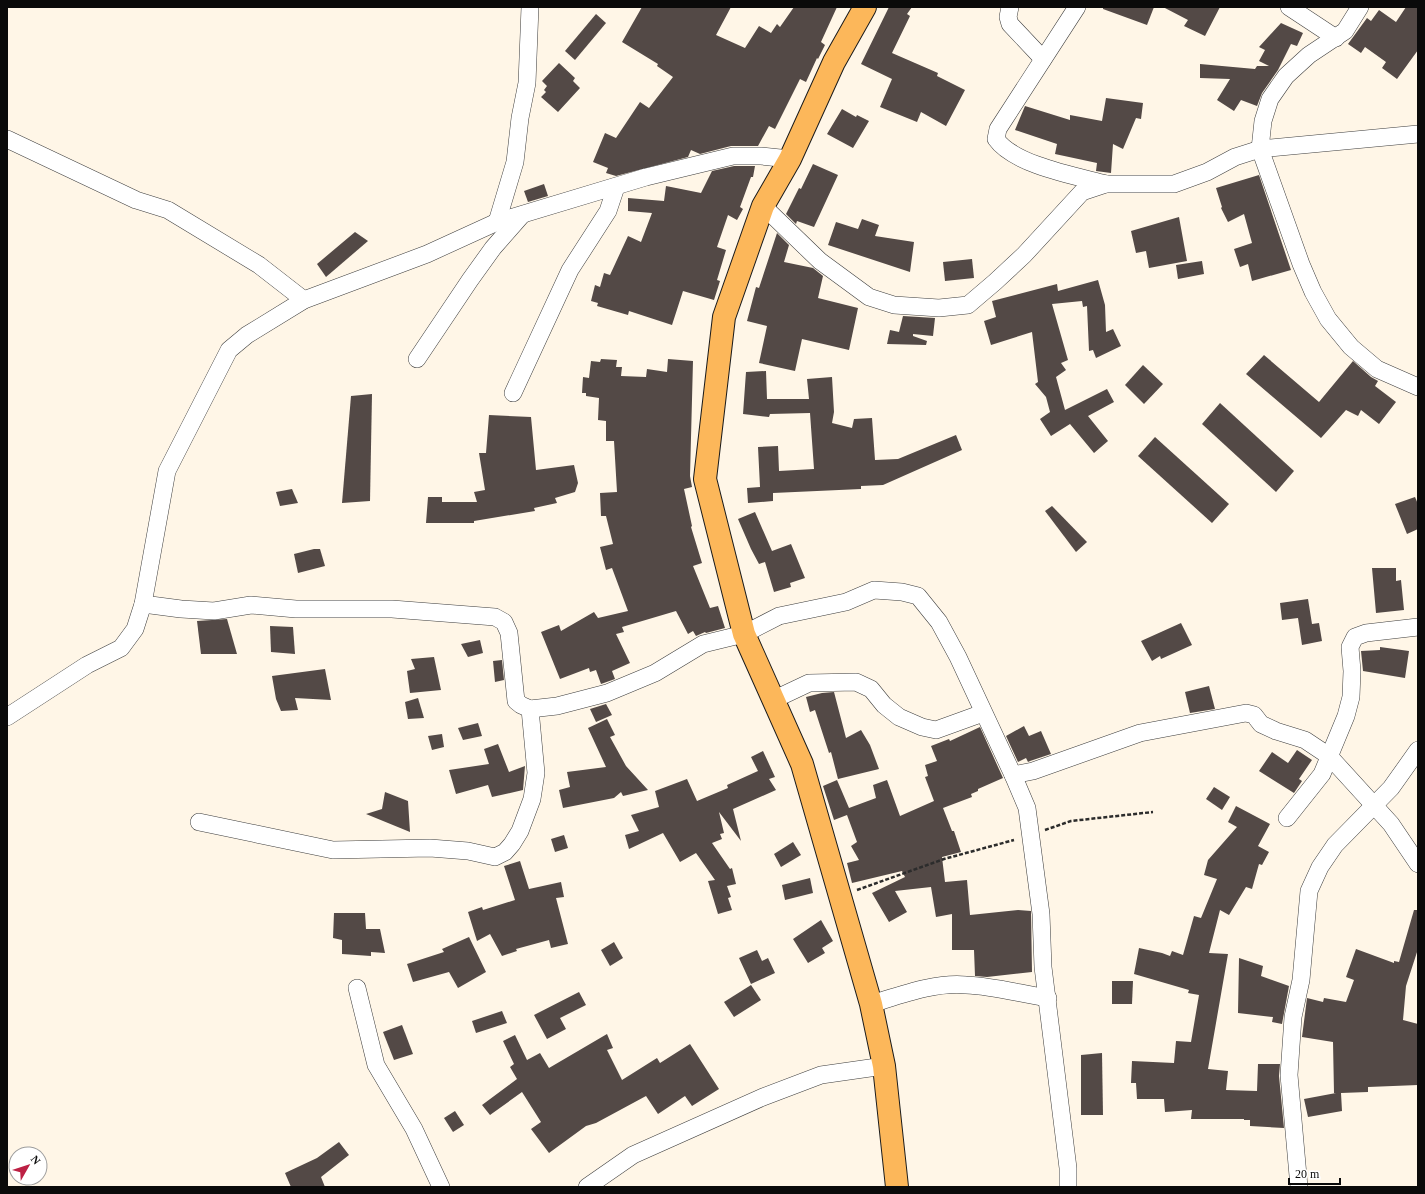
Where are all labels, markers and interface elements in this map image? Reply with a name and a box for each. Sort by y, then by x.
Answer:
north arrow [8,1146,48,1186]
text: N [29,1153,43,1167]
scale bar [1289,1160,1340,1186]
text: 20 m [1295,1167,1320,1181]

